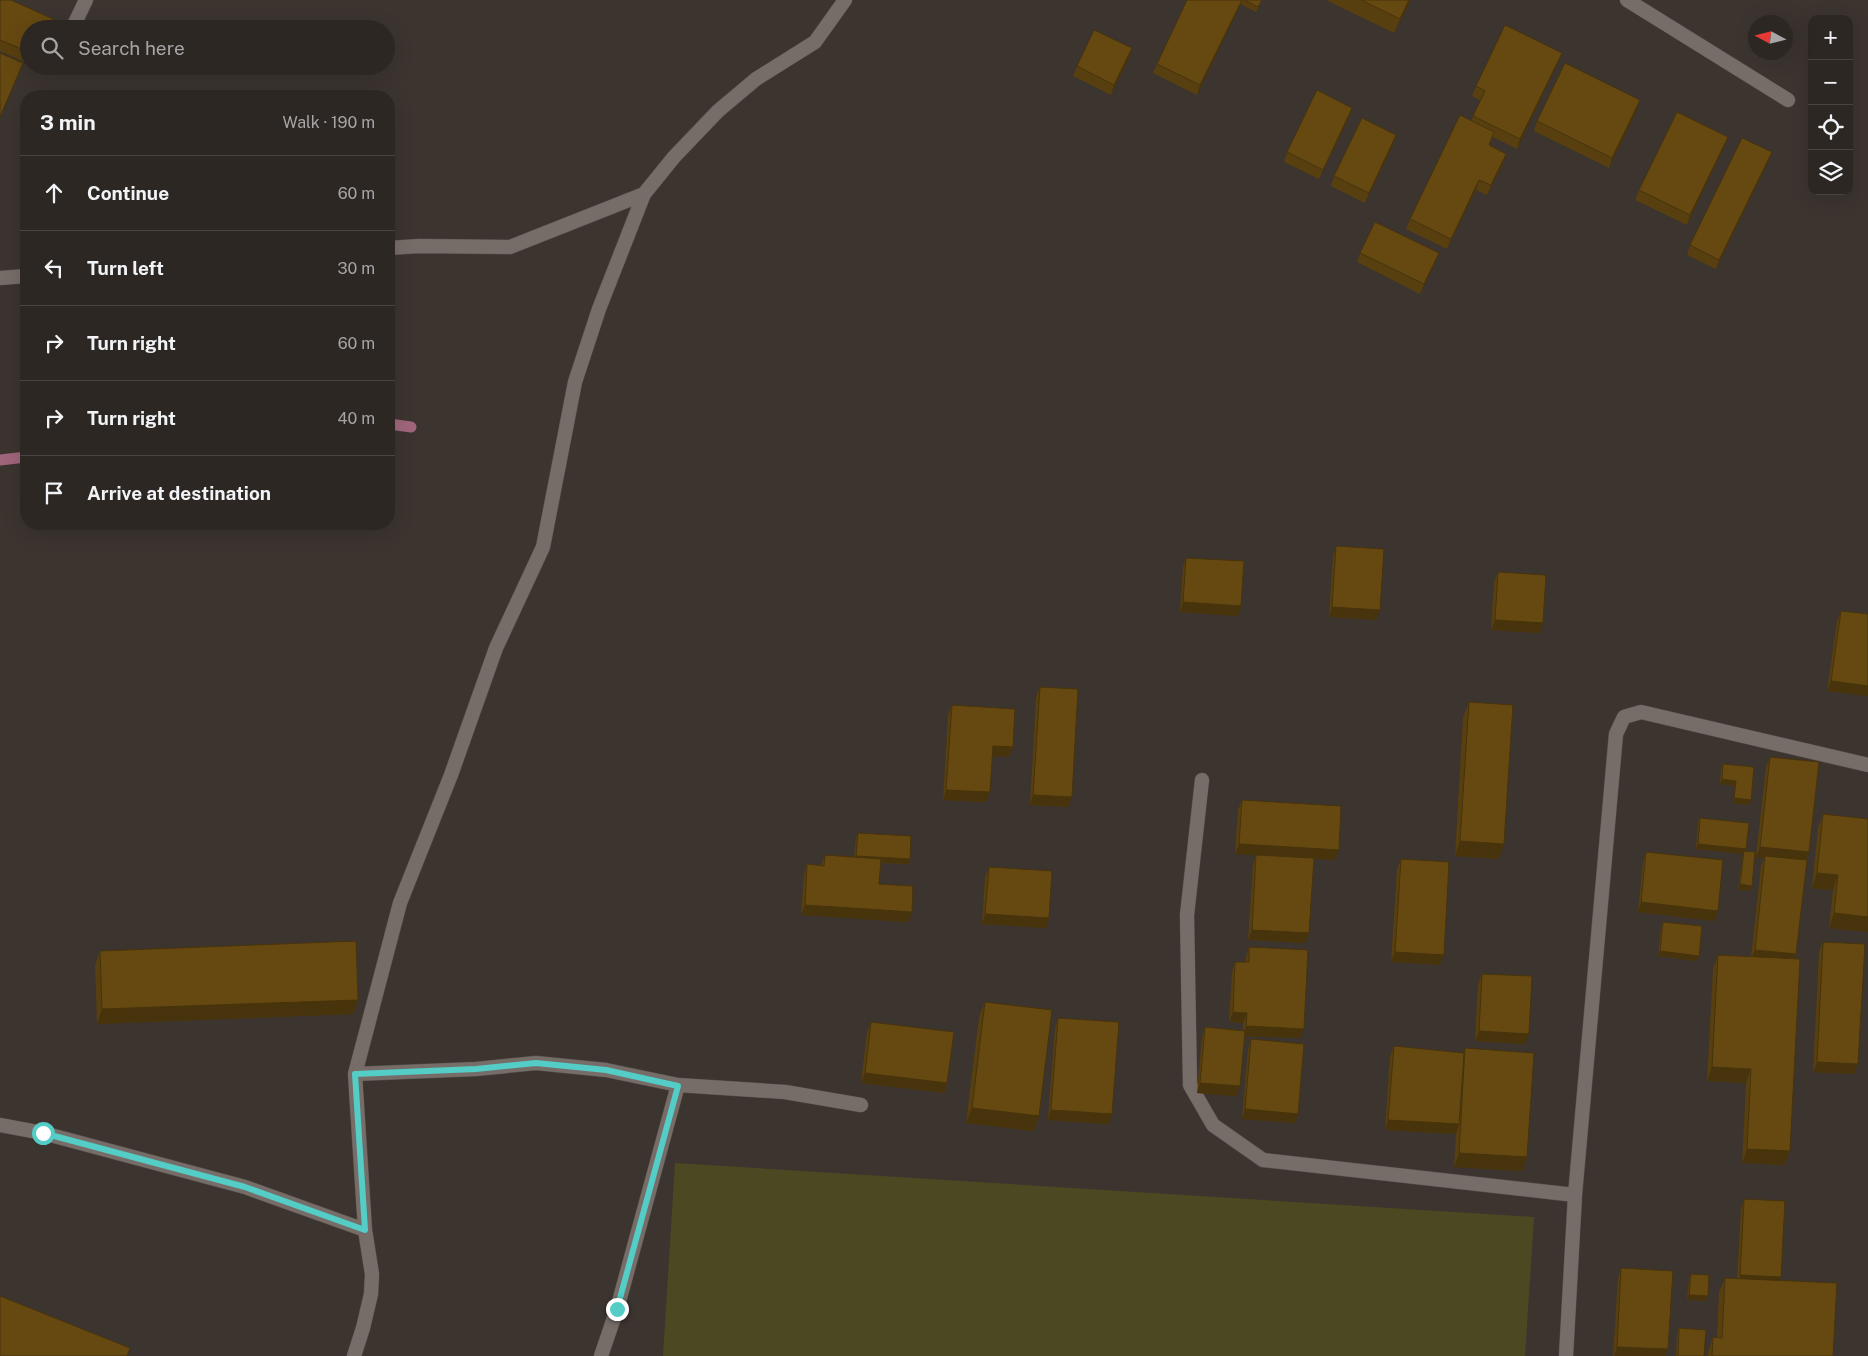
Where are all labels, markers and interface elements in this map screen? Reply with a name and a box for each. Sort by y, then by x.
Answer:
north arrow [1748,15,1793,60]
map controls [1808,15,1853,195]
button: + [1808,15,1853,60]
search box [20,20,395,75]
icon: search [38,34,66,62]
text: Search here [78,37,185,59]
button: − [1808,60,1853,105]
button: locate [1808,105,1853,150]
text: 3 min [40,110,96,135]
text: Walk · 190 m [283,113,375,132]
button: layers [1808,150,1853,195]
icon: ahead [40,179,68,207]
text: Continue [87,182,169,204]
text: 60 m [338,184,375,203]
icon: left [40,254,68,282]
text: Turn left [87,257,164,279]
text: 30 m [338,259,375,278]
icon: right [40,329,68,357]
text: Turn right [87,332,176,354]
text: 60 m [338,334,375,353]
icon: right [40,404,68,432]
text: Turn right [87,407,176,429]
text: 40 m [337,409,375,428]
icon: arrive [40,479,68,507]
text: Arrive at destination [87,482,271,504]
route start [32,1122,55,1145]
route end [606,1298,629,1321]

